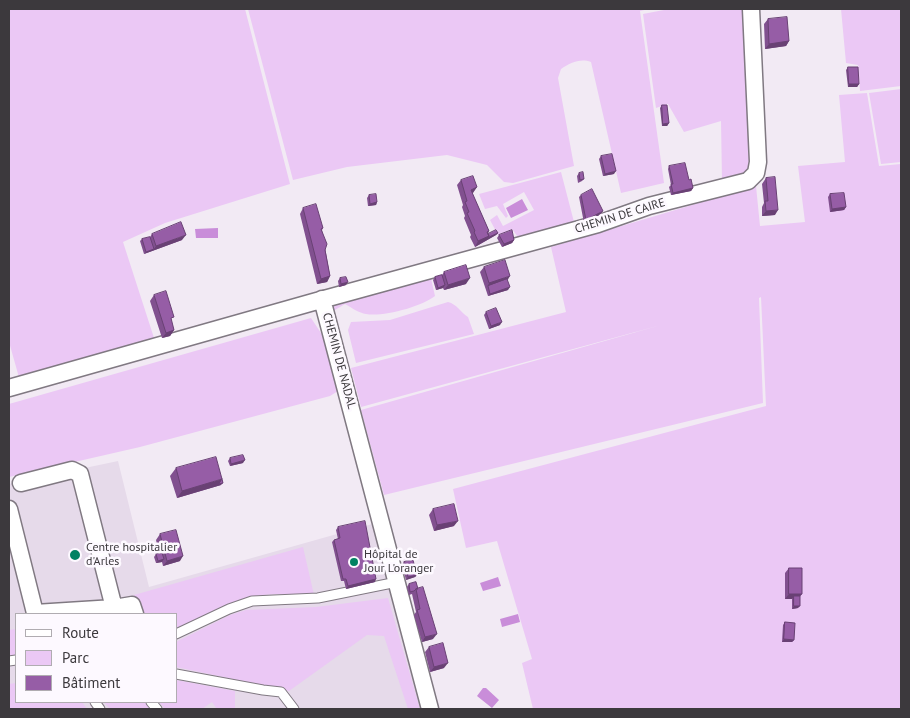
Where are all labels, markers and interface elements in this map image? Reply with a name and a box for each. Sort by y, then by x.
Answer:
street label: CHEMIN DE CAIRE [573,195,667,237]
street label: CHEMIN DE NADAL [319,311,359,411]
place label: Centre hospitalier d'Arles [86,541,177,569]
marker: Centre hospitalier d'Arles [68,548,82,562]
place label: Hôpital de Jour L'oranger [364,548,433,576]
marker: Hôpital de Jour L'oranger [348,556,360,568]
legend [15,613,178,703]
text: Route [62,623,99,642]
text: Parc [62,648,89,667]
text: Bâtiment [62,673,120,692]

